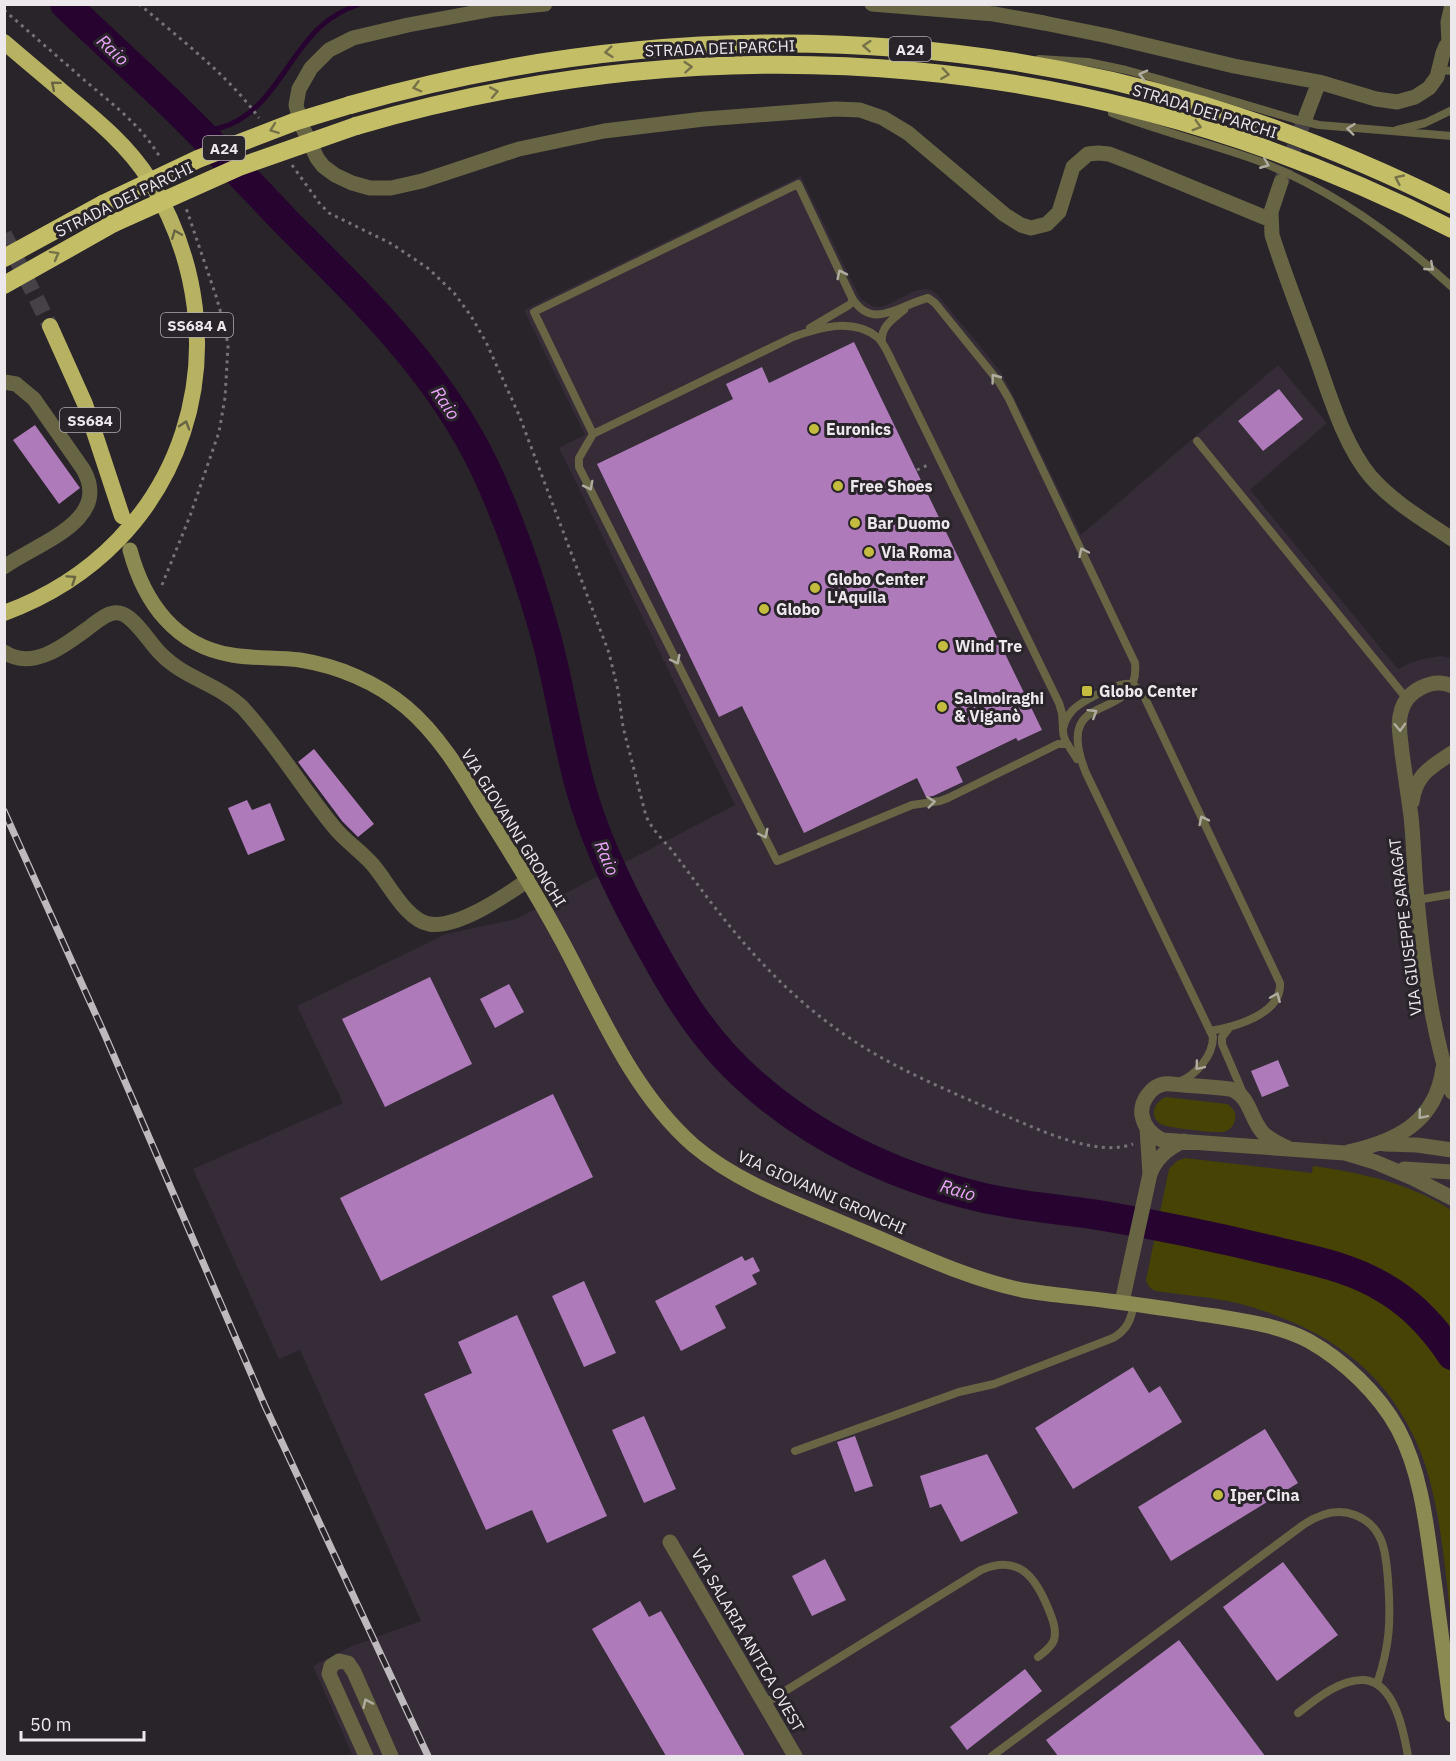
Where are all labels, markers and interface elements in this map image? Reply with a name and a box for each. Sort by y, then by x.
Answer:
water label: Raio [92,29,134,71]
street label: STRADA DEI PARCHI [644,35,796,61]
road number: A24 [889,37,931,61]
one-way arrow [862,39,871,52]
one-way arrow [605,45,614,58]
one-way arrow [683,61,692,74]
one-way arrow [940,67,950,80]
one-way arrow [1138,69,1148,82]
street label: STRADA DEI PARCHI [1130,79,1280,143]
one-way arrow [412,80,423,92]
one-way arrow [51,81,62,92]
one-way arrow [489,86,499,99]
one-way arrow [1192,119,1202,131]
one-way arrow [269,122,280,135]
one-way arrow [1347,123,1356,136]
road number: A24 [203,136,245,160]
street label: STRADA DEI PARCHI [52,157,196,241]
one-way arrow [1259,157,1270,169]
one-way arrow [1394,175,1405,187]
one-way arrow [171,229,184,240]
one-way arrow [49,251,59,262]
one-way arrow [1423,260,1434,271]
one-way arrow [837,270,848,281]
road number: SS684 A [161,313,233,337]
one-way arrow [991,374,1002,385]
water label: Raio [426,382,466,424]
road number: SS684 [60,408,120,432]
place label: Euronics [826,419,891,439]
one-way arrow [178,420,190,431]
marker: Euronics [807,422,821,436]
place label: Free Shoes [850,476,933,496]
marker: Free Shoes [831,479,845,493]
one-way arrow [581,480,593,491]
place label: Bar Duomo [867,513,950,533]
marker: Bar Duomo [848,516,862,530]
place label: Via Roma [881,542,952,562]
marker: Via Roma [862,545,876,559]
one-way arrow [1078,547,1090,558]
place label: Globo Center L'Aquila [827,569,926,607]
one-way arrow [65,575,76,586]
marker: Globo Center L'Aquila [808,581,822,595]
place label: Globo [776,599,820,619]
marker: Globo [757,602,771,616]
place label: Wind Tre [955,636,1022,656]
marker: Wind Tre [936,639,950,653]
one-way arrow [669,654,681,665]
place label: Globo Center [1099,681,1198,701]
marker: Globo Center [1080,684,1094,698]
place label: Salmoiraghi & Viganò [954,688,1044,726]
marker: Salmoiraghi & Viganò [935,700,949,714]
one-way arrow [1087,708,1097,720]
one-way arrow [1394,722,1406,731]
street label: VIA GIOVANNI GRONCHI [457,745,571,911]
one-way arrow [927,796,936,809]
one-way arrow [1199,815,1211,826]
one-way arrow [757,828,768,839]
water label: Raio [589,837,625,879]
street label: VIA GIUSEPPE SARAGAT [1384,837,1426,1017]
one-way arrow [1269,992,1281,1003]
one-way arrow [1195,1059,1206,1070]
one-way arrow [1419,1108,1430,1119]
street label: VIA GIOVANNI GRONCHI [735,1146,909,1238]
water label: Raio [938,1174,978,1206]
place label: Iper Cina [1230,1485,1300,1505]
marker: Iper Cina [1211,1488,1225,1502]
street label: VIA SALARIA ANTICA OVEST [687,1545,809,1735]
one-way arrow [363,1698,375,1709]
scale bar [21,1704,144,1742]
text: 50 m [30,1713,72,1736]

